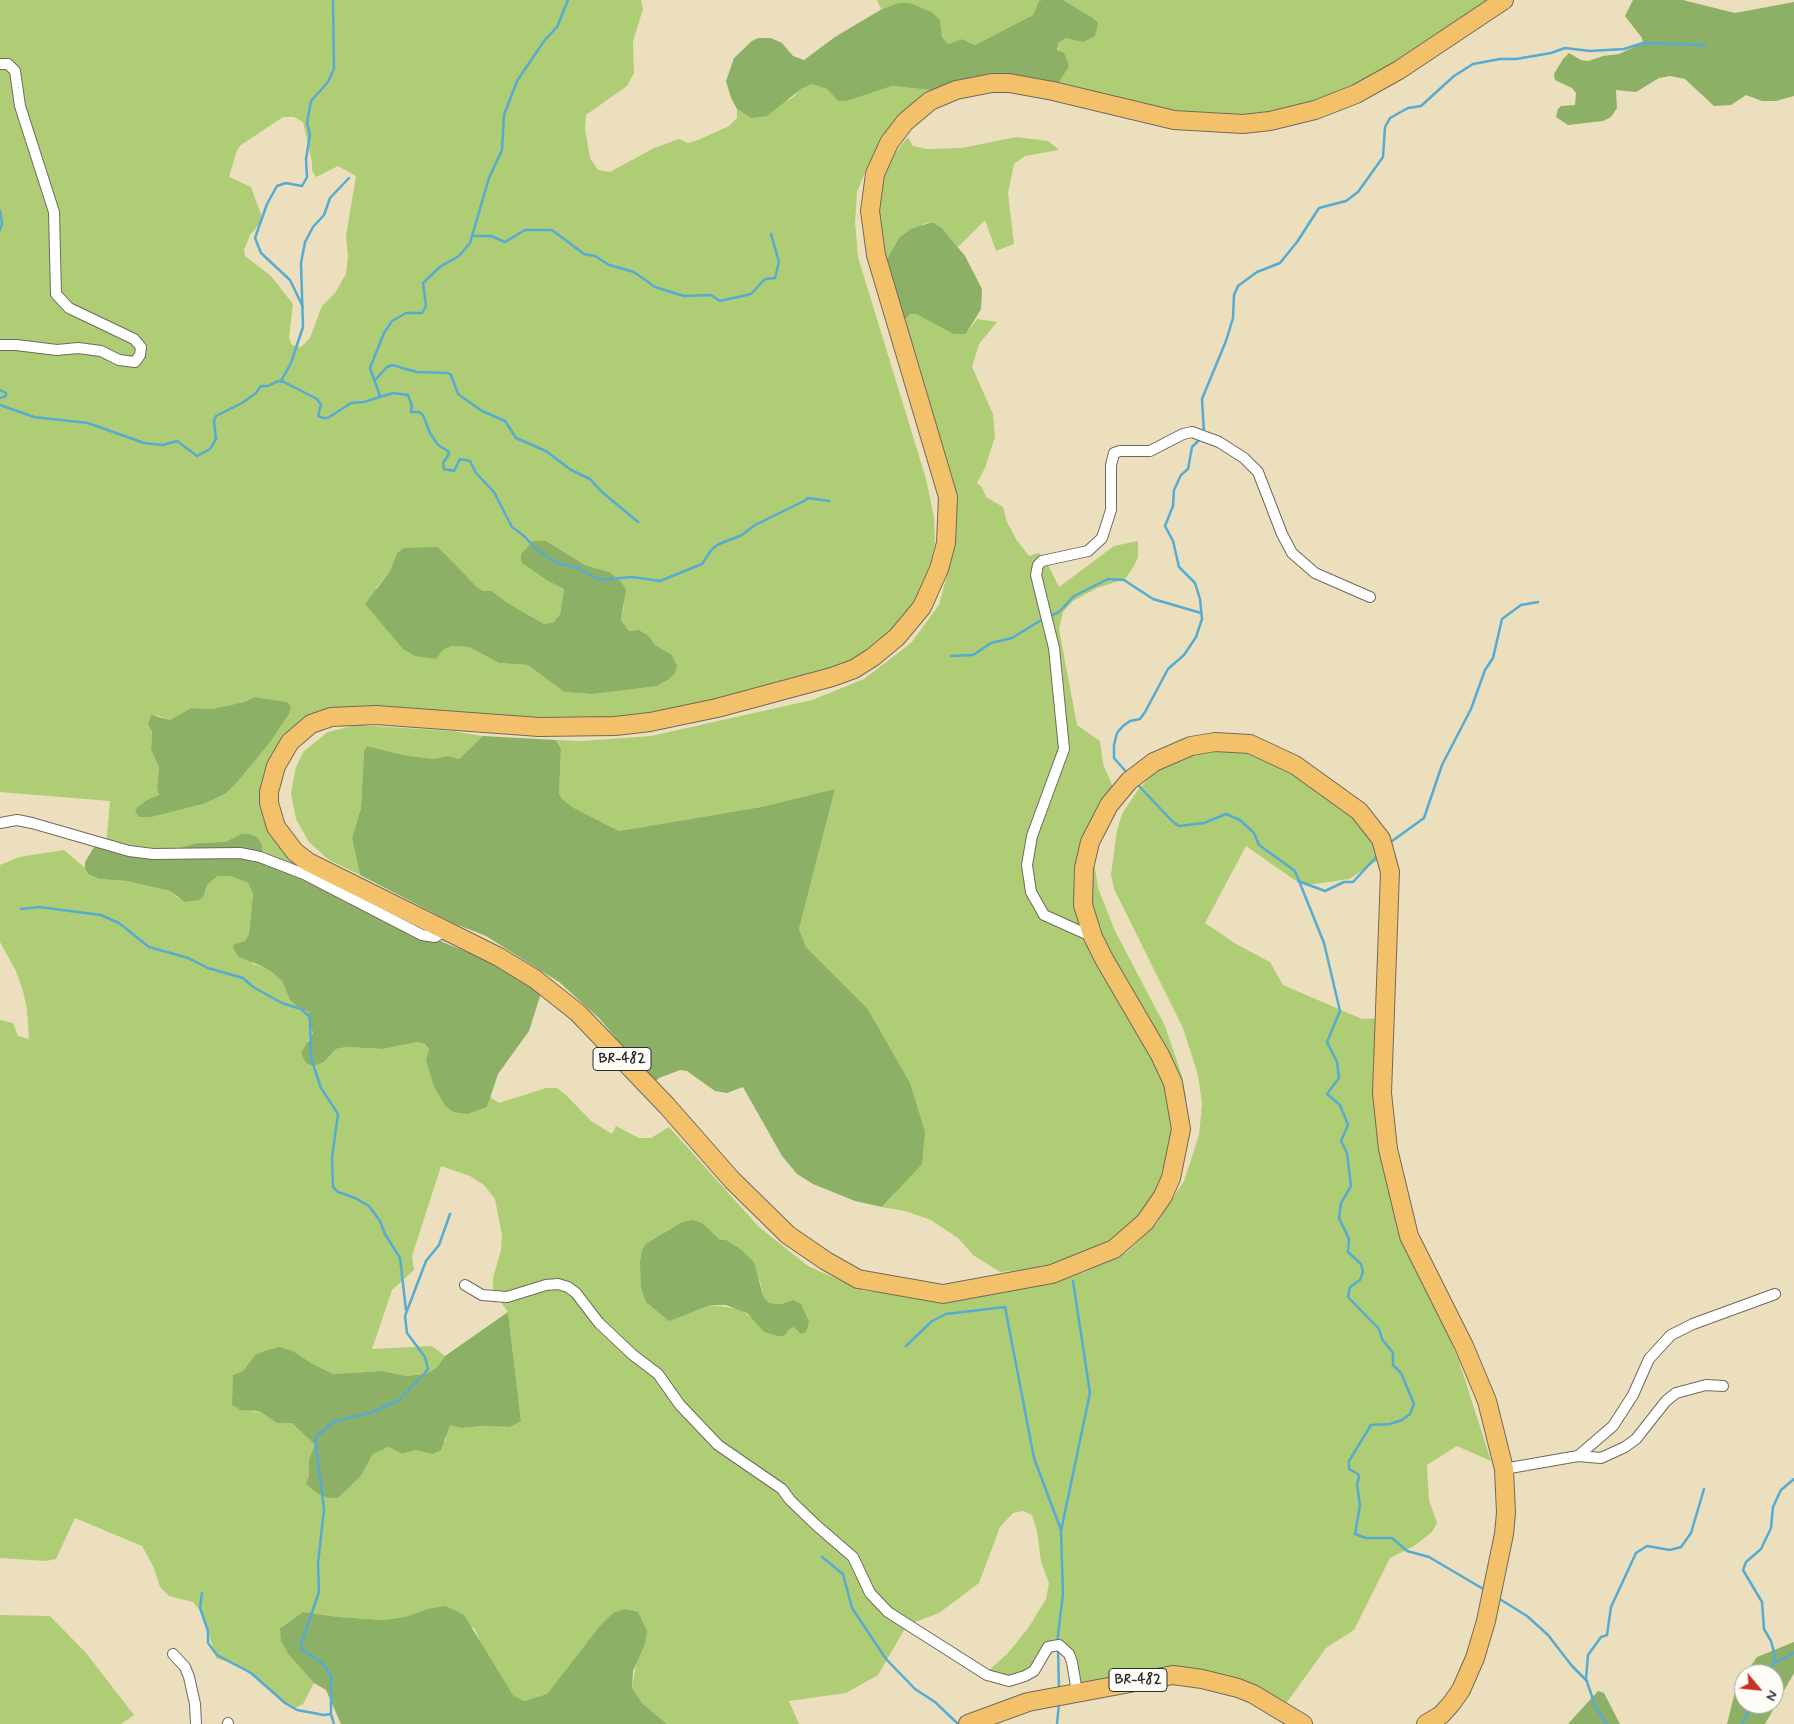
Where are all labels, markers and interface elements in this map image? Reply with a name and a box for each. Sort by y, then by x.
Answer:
road number: BR-482 [593,1048,651,1070]
north arrow [1734,1664,1784,1714]
road number: BR-482 [1109,1668,1167,1692]
text: N [1761,1687,1782,1704]

